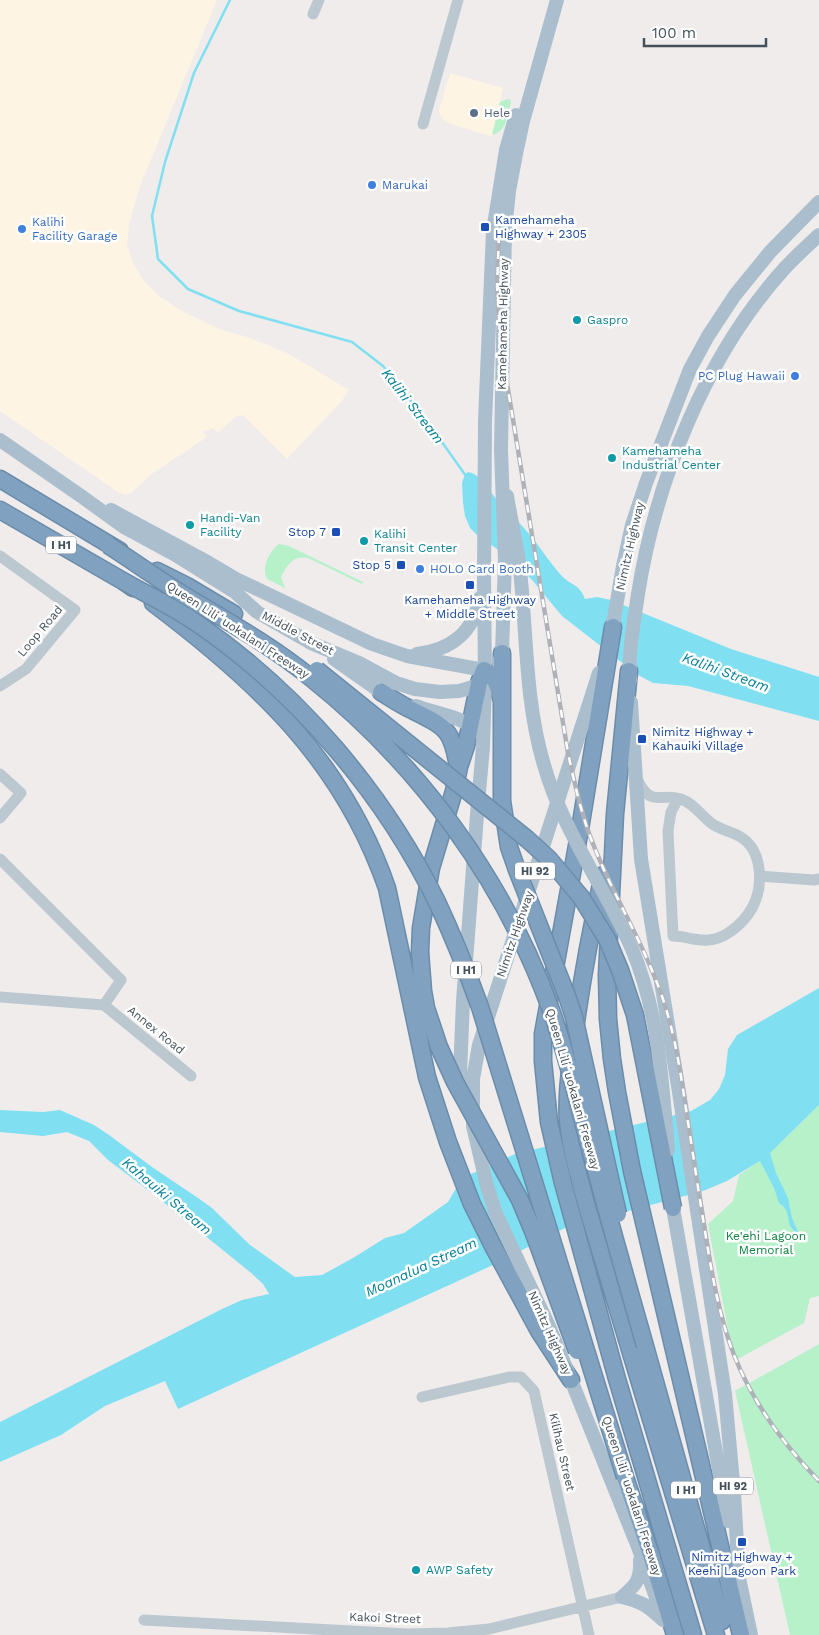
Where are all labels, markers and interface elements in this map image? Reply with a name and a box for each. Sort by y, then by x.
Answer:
scale bar [644,15,766,47]
text: 100 m [652,24,696,42]
place label: Hele [484,106,510,120]
marker: Hele [468,107,480,119]
place label: Marukai [382,178,428,192]
marker: Marukai [366,179,378,191]
place label: Kamehameha Highway + 2305 [495,213,587,241]
place label: Kalihi Facility Garage [32,215,118,243]
marker: Kamehameha Highway + 2305 [479,221,491,233]
marker: Kalihi Facility Garage [16,223,28,235]
street label: Kamehameha Highway [495,257,511,390]
place label: Gaspro [587,313,628,327]
marker: Gaspro [571,314,583,326]
water label: Kalihi Stream [379,365,447,447]
place label: PC Plug Hawaii [698,369,785,383]
marker: PC Plug Hawaii [789,370,801,382]
place label: Kamehameha Industrial Center [622,444,721,472]
marker: Kamehameha Industrial Center [606,452,618,464]
street label: Nimitz Highway [613,500,647,592]
place label: Handi-Van Facility [200,511,260,539]
marker: Handi-Van Facility [184,519,196,531]
place label: Stop 7 [288,525,326,539]
marker: Stop 7 [330,526,342,538]
place label: Kalihi Transit Center [374,527,457,555]
marker: Kalihi Transit Center [358,535,370,547]
road number: I H1 [46,536,76,554]
place label: Stop 5 [352,558,391,572]
marker: Stop 5 [395,559,407,571]
place label: HOLO Card Booth [430,562,534,576]
marker: HOLO Card Booth [414,563,426,575]
street label: Queen Liliʻuokalani Freeway [164,579,313,682]
marker: Kamehameha Highway + Middle Street [464,579,476,591]
place label: Kamehameha Highway + Middle Street [404,593,537,621]
street label: Loop Road [15,603,65,659]
street label: Middle Street [260,608,336,658]
water label: Kalihi Stream [681,649,771,695]
place label: Nimitz Highway + Kahauiki Village [652,725,753,753]
marker: Nimitz Highway + Kahauiki Village [636,733,648,745]
road number: HI 92 [515,862,555,879]
street label: Nimitz Highway [494,888,537,979]
road number: I H1 [451,962,481,978]
street label: Annex Road [125,1003,187,1057]
street label: Queen Liliʻuokalani Freeway [543,1007,603,1172]
water label: Kahauiki Stream [119,1154,215,1238]
park label: Ke'ehi Lagoon Memorial [726,1229,806,1257]
water label: Moanalua Stream [363,1234,479,1300]
street label: Nimitz Highway [525,1289,575,1378]
street label: Kilihau Street [546,1412,578,1492]
street label: Queen Liliʻuokalani Freeway [600,1414,665,1578]
road number: HI 92 [713,1478,753,1494]
road number: I H1 [671,1482,701,1498]
marker: Nimitz Highway + Keehi Lagoon Park [736,1536,748,1548]
place label: Nimitz Highway + Keehi Lagoon Park [688,1550,796,1578]
place label: AWP Safety [426,1563,494,1577]
marker: AWP Safety [410,1564,422,1576]
street label: Kakoi Street [349,1610,421,1626]

